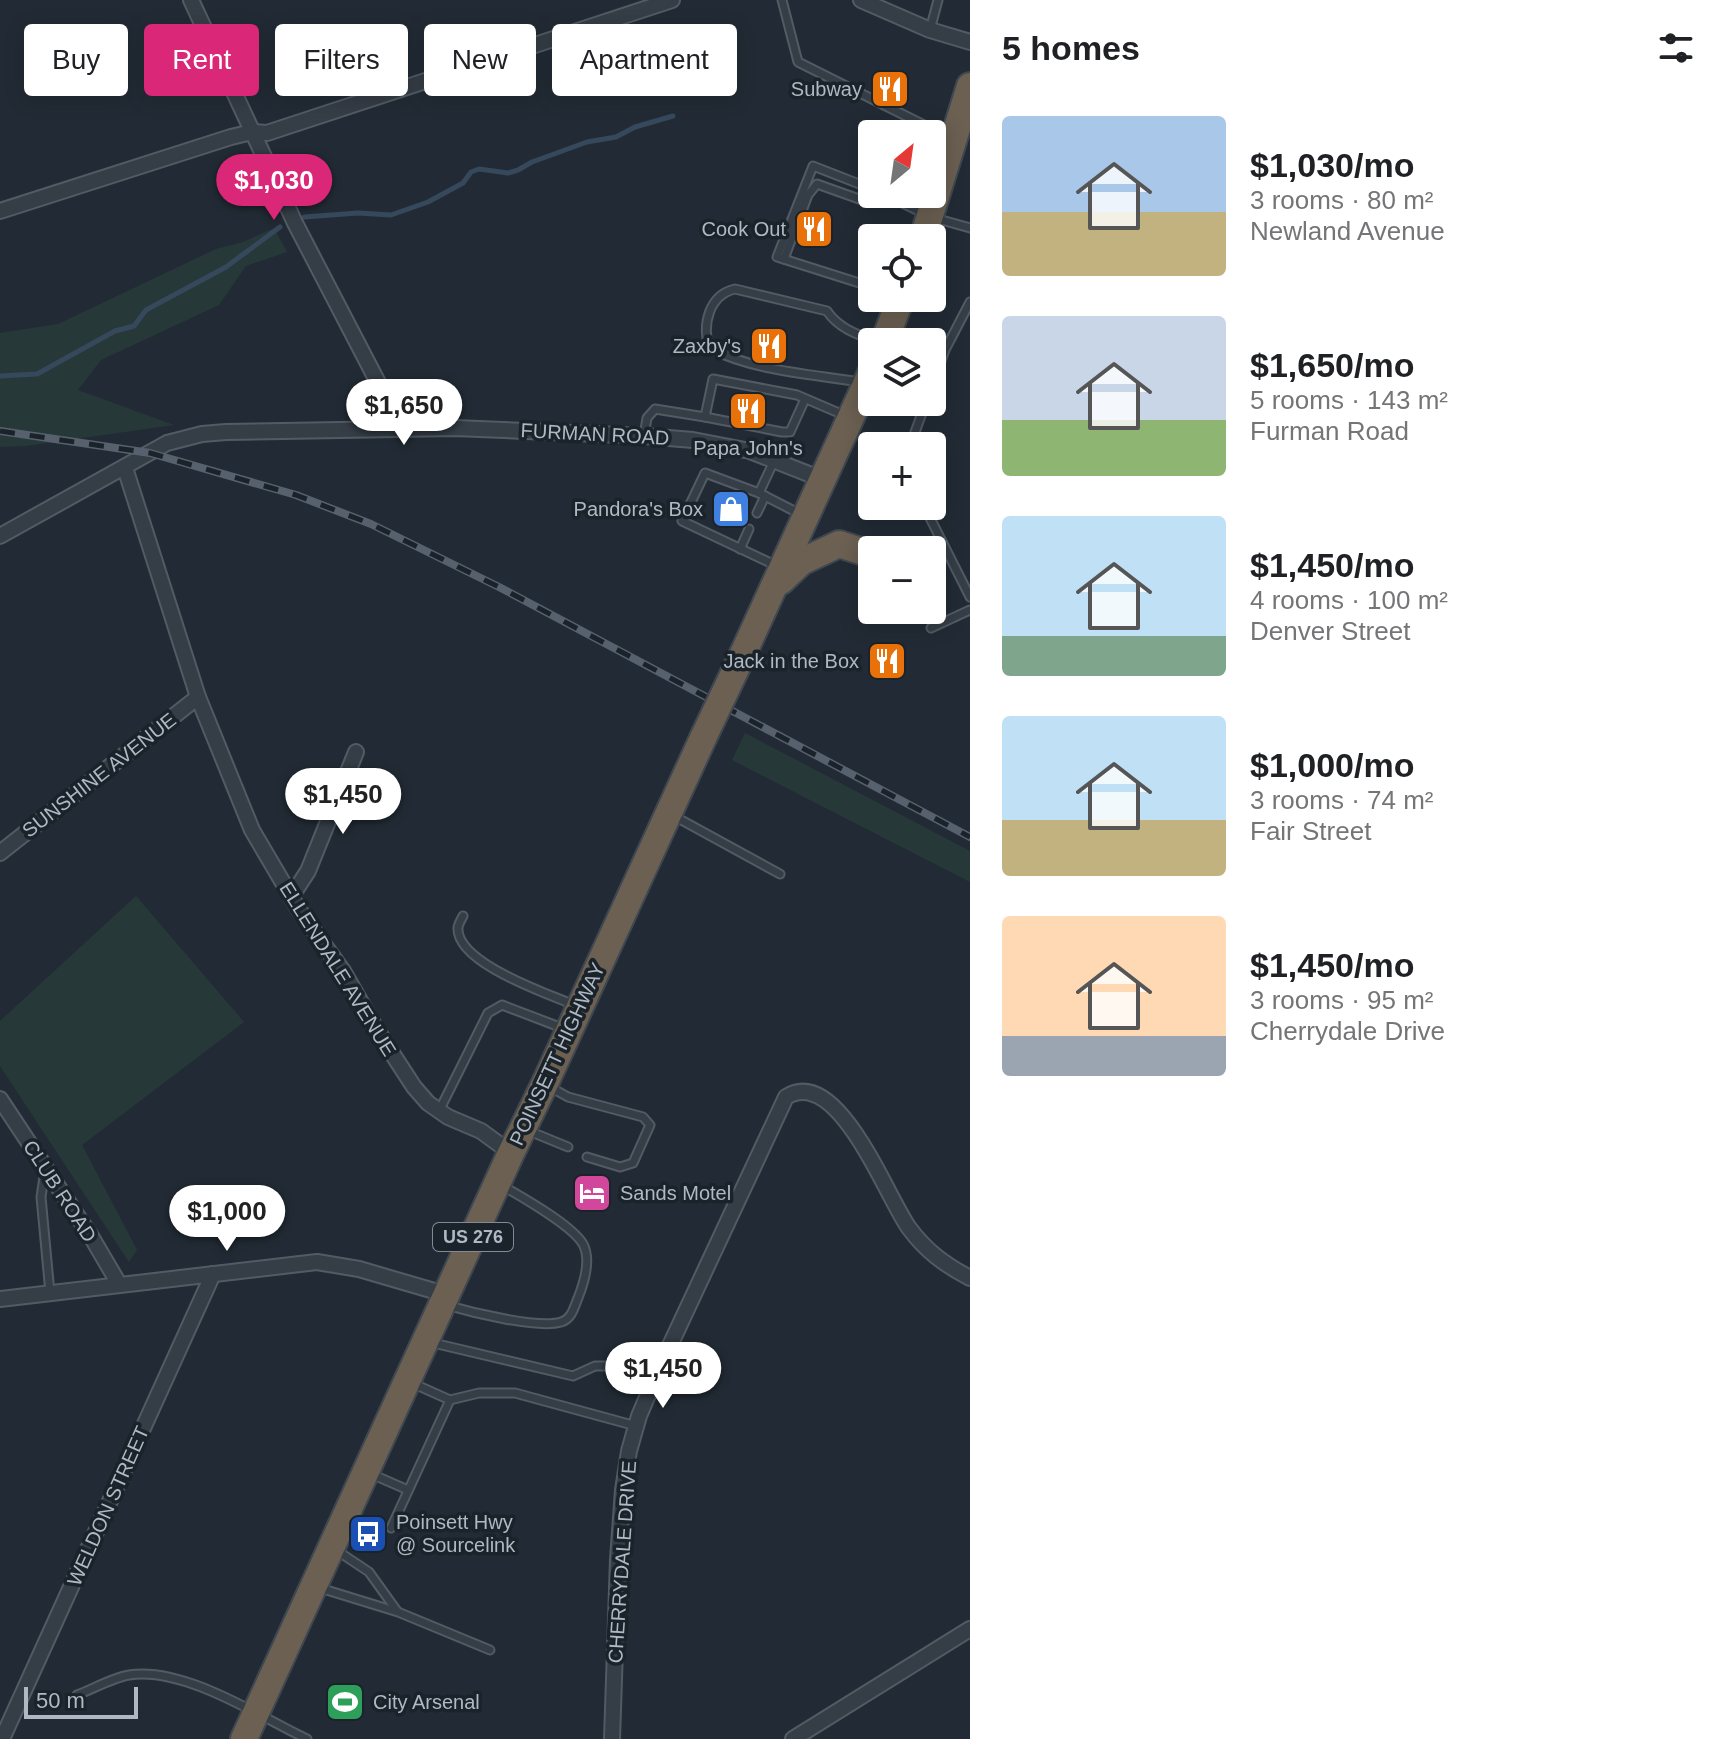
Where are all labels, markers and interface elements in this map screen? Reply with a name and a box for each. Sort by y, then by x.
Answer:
chip: Buy [24,24,128,96]
chip: Rent [144,24,259,96]
chip: Filters [275,24,408,96]
chip: New [424,24,536,96]
chip: Apartment [552,24,737,96]
icon: filters [1654,26,1698,70]
text: 5 homes [1002,29,1140,67]
restaurant icon: Subway [869,68,911,110]
place label: Subway [791,78,862,100]
north arrow [858,120,946,208]
map controls [858,120,946,624]
text: $1,030/mo [1250,146,1414,184]
icon: home [1066,148,1162,244]
pin: $1,030 [209,154,339,222]
text: $1,030 [234,165,314,195]
text: 3 rooms · 80 m² [1250,185,1434,215]
restaurant icon: Cook Out [793,208,835,250]
text: Newland Avenue [1250,216,1445,246]
place label: Cook Out [702,218,786,240]
button: locate [858,224,946,312]
restaurant icon: Zaxby's [748,325,790,367]
button: layers [858,328,946,416]
place label: Zaxby's [673,335,741,357]
text: $1,650/mo [1250,346,1414,384]
icon: home [1066,348,1162,444]
pin: $1,650 [339,379,469,447]
text: 5 rooms · 143 m² [1250,385,1448,415]
text: $1,650 [364,390,444,420]
restaurant icon: Papa John's [727,390,769,432]
text: Furman Road [1250,416,1409,446]
street label: FURMAN ROAD [520,419,670,449]
button: + [858,432,946,520]
place label: Papa John's [693,437,803,459]
shop icon: Pandora's Box [710,488,752,530]
place label: Pandora's Box [574,498,703,520]
button: − [858,536,946,624]
text: $1,450/mo [1250,546,1414,584]
icon: home [1066,548,1162,644]
text: 4 rooms · 100 m² [1250,585,1448,615]
text: Denver Street [1250,616,1410,646]
restaurant icon: Jack in the Box [866,640,908,682]
place label: Jack in the Box [723,650,859,672]
street label: SUNSHINE AVENUE [18,708,180,842]
text: $1,000/mo [1250,746,1414,784]
icon: home [1066,748,1162,844]
pin: $1,450 [278,768,408,836]
text: $1,450 [303,779,383,809]
text: 3 rooms · 74 m² [1250,785,1434,815]
text: Fair Street [1250,816,1371,846]
street label: ELLENDALE AVENUE [275,878,401,1060]
text: $1,450/mo [1250,946,1414,984]
icon: home [1066,948,1162,1044]
street label: POINSETT HIGHWAY [505,959,609,1149]
text: 3 rooms · 95 m² [1250,985,1434,1015]
text: Cherrydale Drive [1250,1016,1445,1046]
street label: CLUB ROAD [19,1136,101,1246]
hotel icon: Sands Motel [571,1172,613,1214]
place label: Sands Motel [620,1182,731,1204]
pin: $1,000 [162,1185,292,1253]
text: $1,000 [187,1196,267,1226]
road number: US 276 [433,1223,513,1251]
pin: $1,450 [598,1342,728,1410]
text: $1,450 [623,1353,703,1383]
street label: WELDON STREET [63,1423,153,1589]
street label: CHERRYDALE DRIVE [604,1460,640,1664]
place label: Poinsett Hwy @ Sourcelink [396,1511,516,1556]
bus stop icon: Poinsett Hwy @ Sourcelink [347,1513,389,1555]
sports icon: City Arsenal [324,1681,366,1723]
scale bar [24,1683,138,1719]
text: 50 m [36,1688,85,1713]
place label: City Arsenal [373,1691,480,1713]

